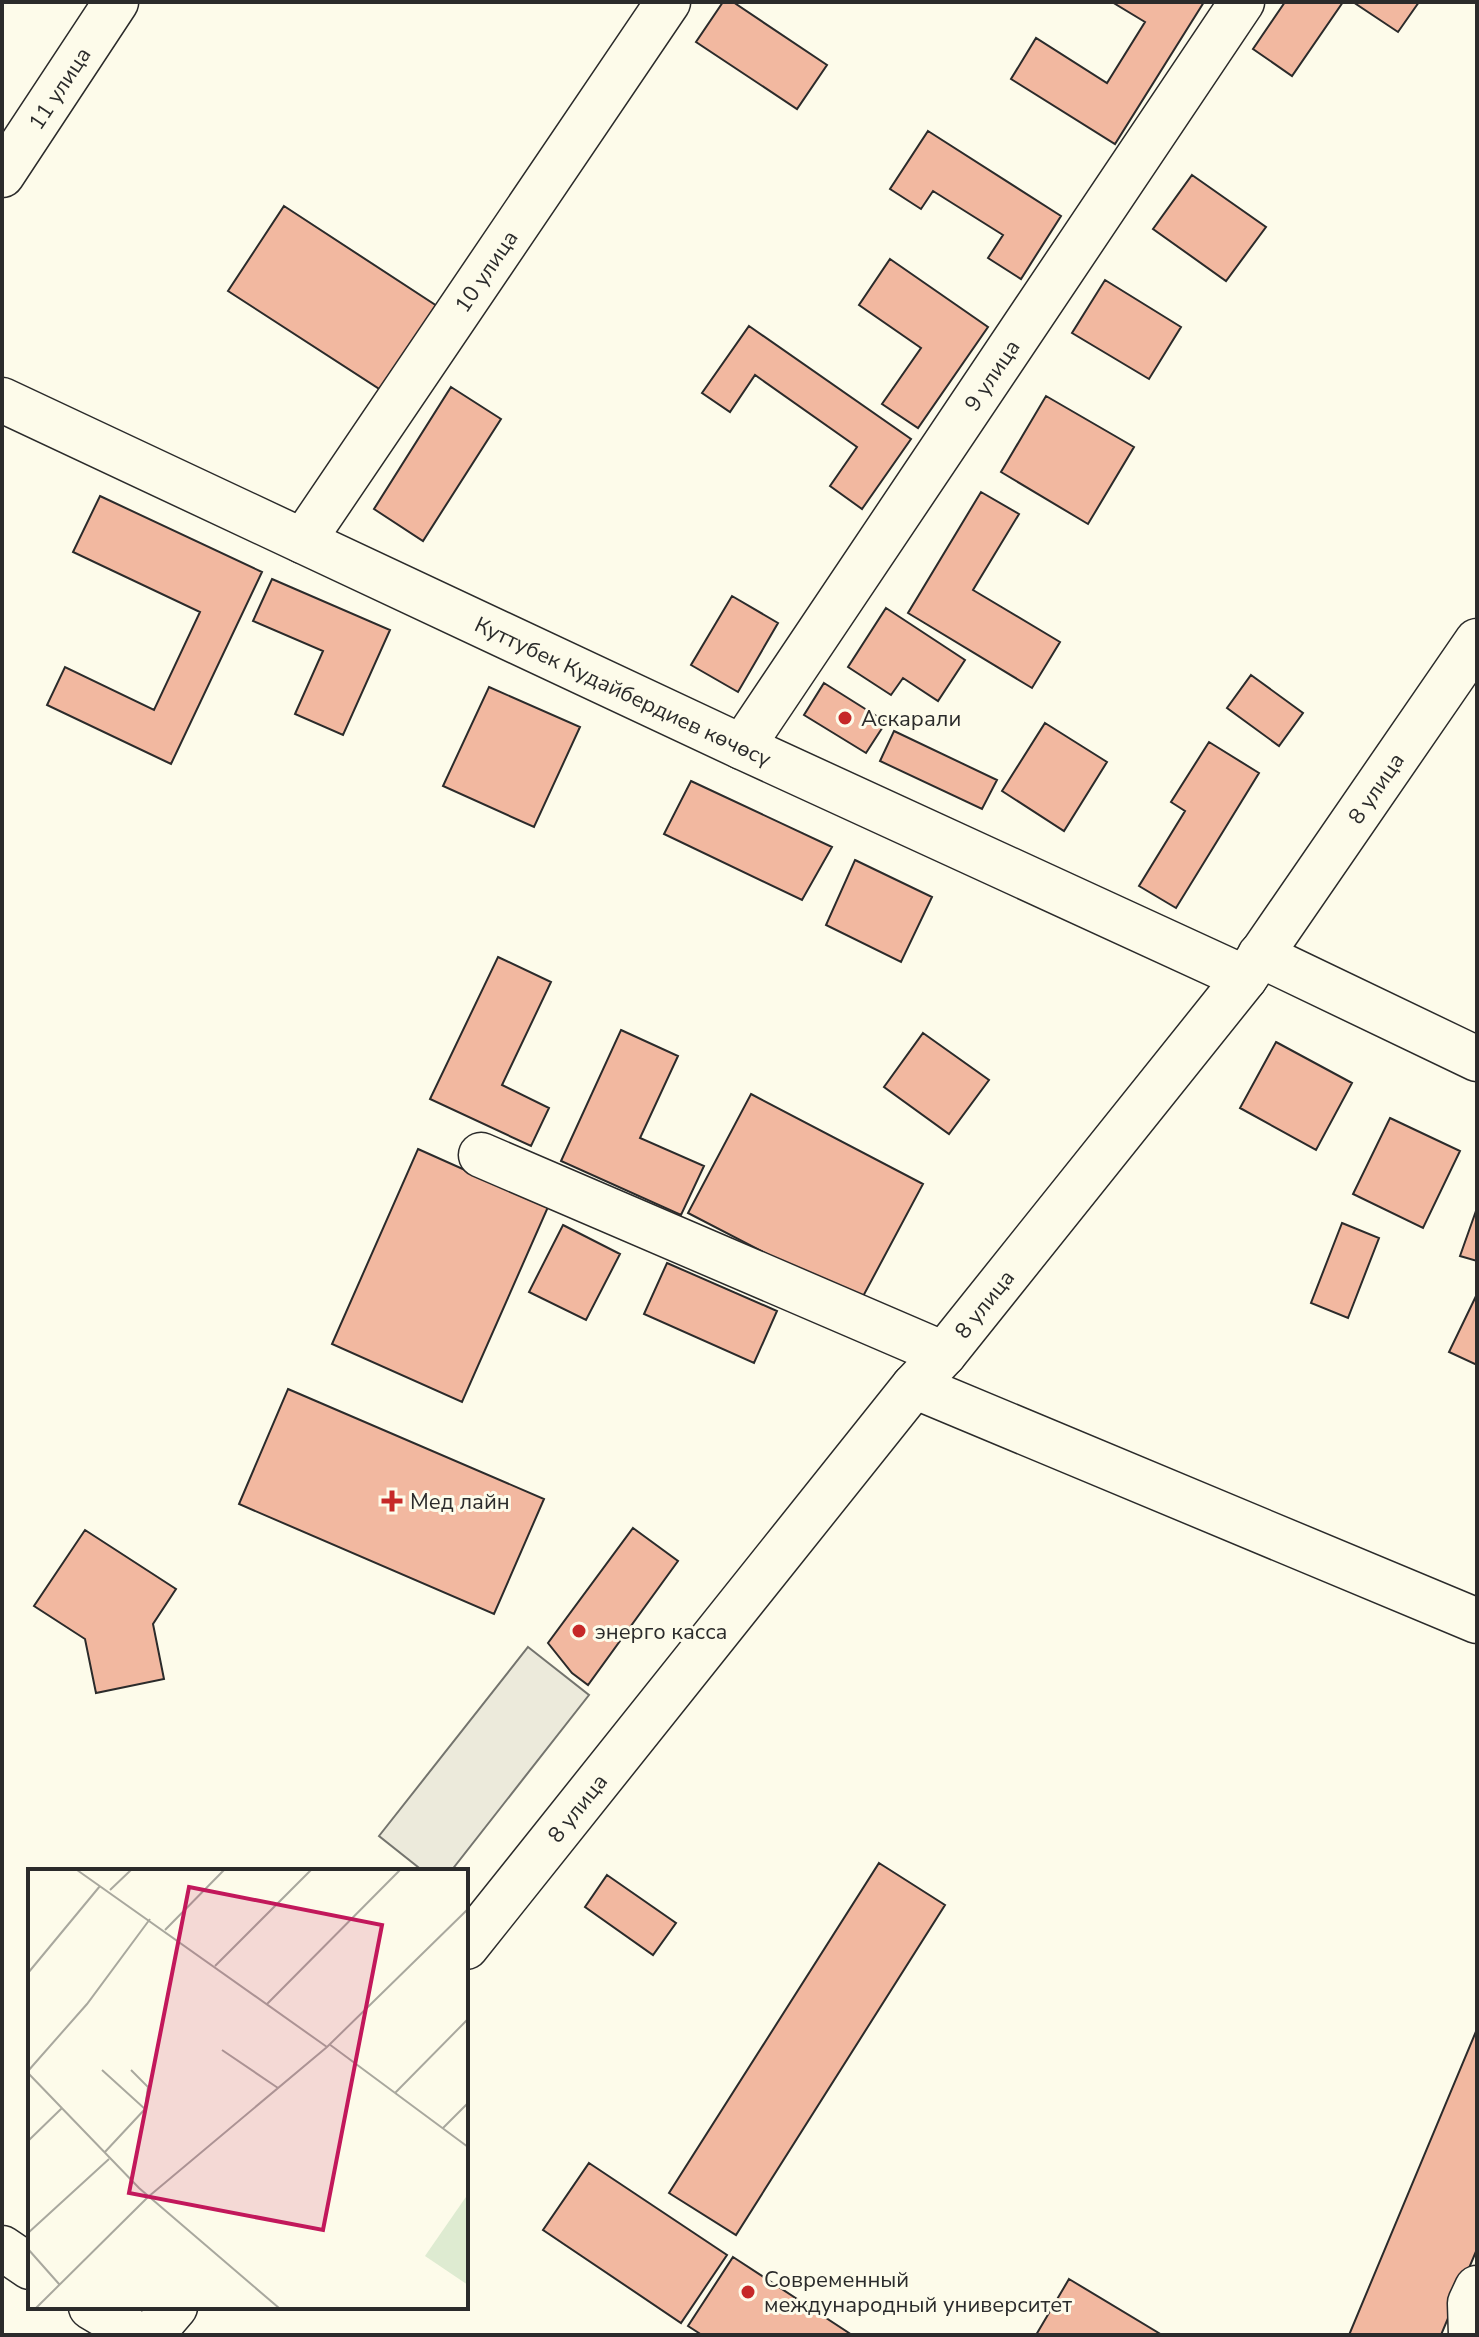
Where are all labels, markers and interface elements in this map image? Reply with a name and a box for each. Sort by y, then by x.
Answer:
street label: 11 улица [22,41,98,136]
street label: 10 улица [448,225,525,319]
street label: 9 улица [958,334,1027,417]
street label: Куттубек Кудайбердиев көчөсү [470,610,776,775]
place label: Аскарали [861,704,961,734]
marker: Аскарали [836,709,854,727]
street label: 8 улица [1341,747,1412,830]
street label: 8 улица [948,1264,1022,1345]
place label: Мед лайн [410,1487,510,1517]
marker: Мед лайн [381,1490,403,1512]
place label: энерго касса [595,1617,727,1647]
marker: энерго касса [570,1622,588,1640]
street label: 8 улица [541,1768,615,1849]
inset map [28,1869,468,2309]
place label: Современный международный университет [764,2265,1072,2320]
marker: Современный международный университет [739,2283,757,2301]

